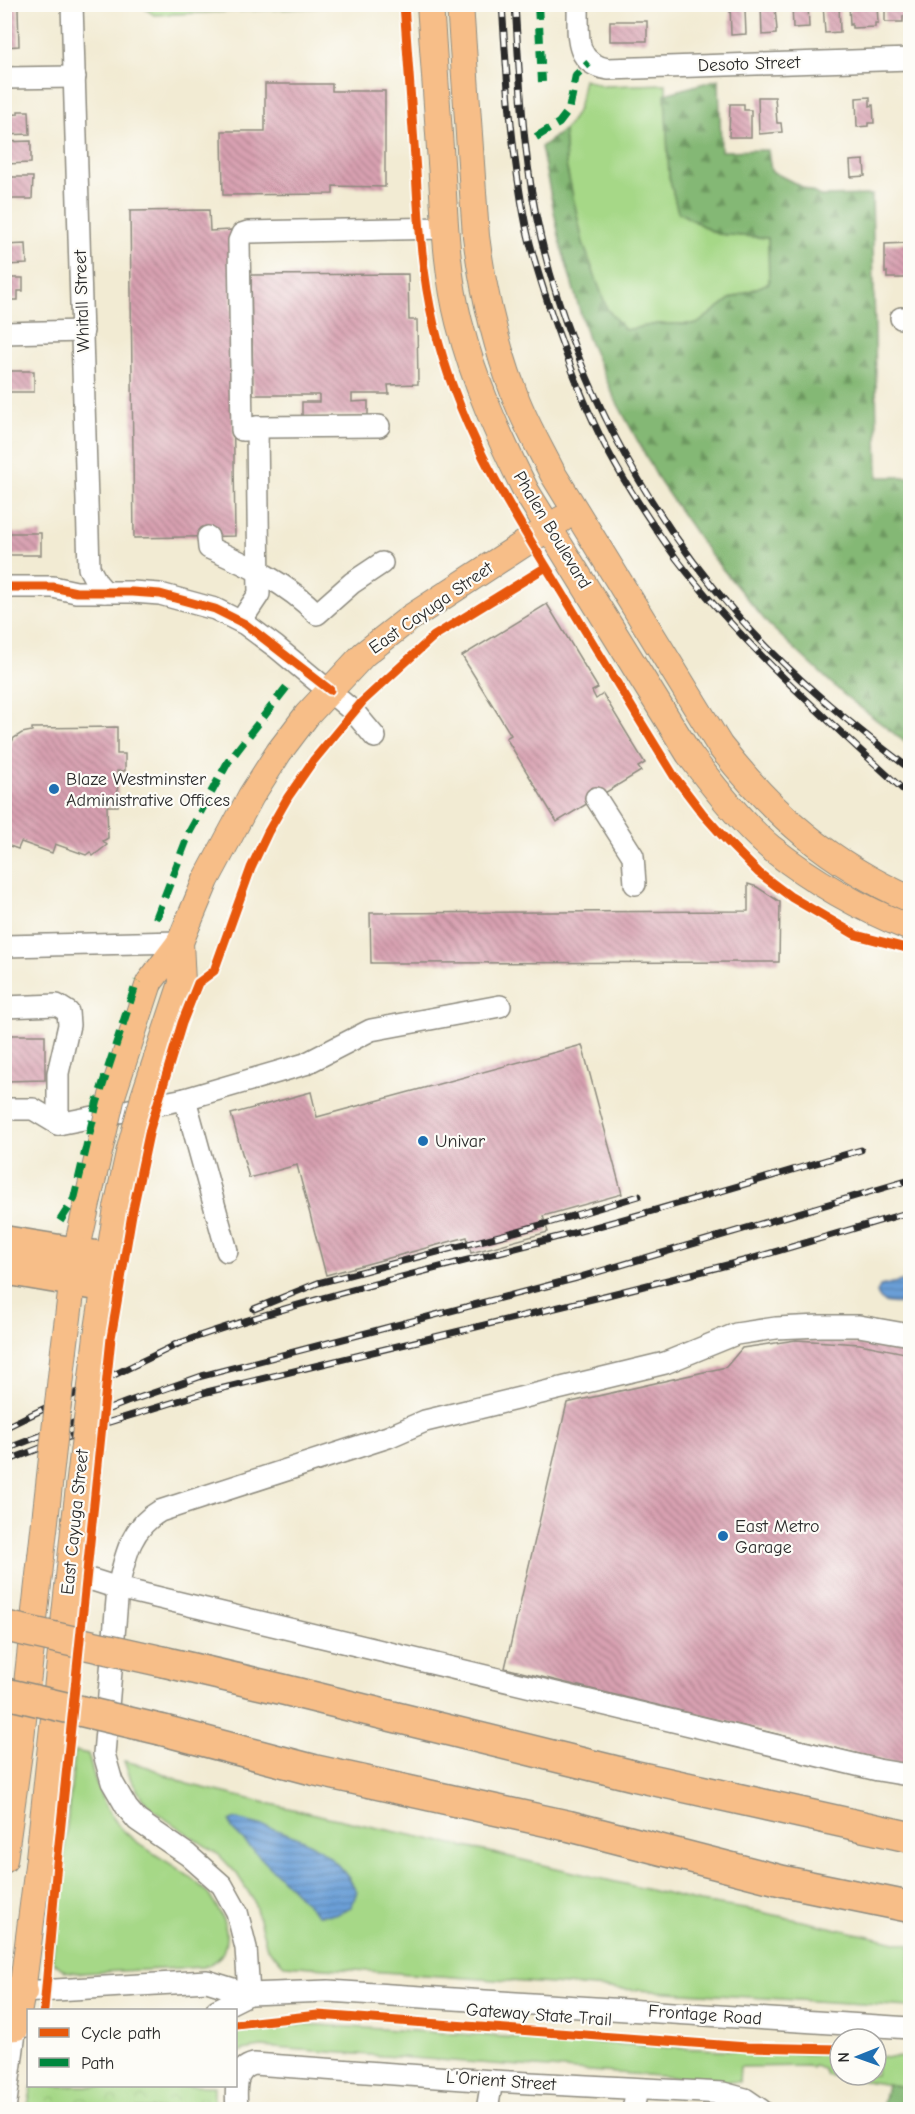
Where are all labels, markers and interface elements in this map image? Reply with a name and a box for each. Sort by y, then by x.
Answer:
street label: Desoto Street [697,52,801,76]
street label: Whitall Street [70,249,94,352]
street label: Phalen Boulevard [509,467,595,593]
street label: East Cayuga Street [365,557,498,659]
place label: Blaze Westminster Administrative Offices [66,769,230,811]
marker: Blaze Westminster Administrative Offices [47,782,61,796]
place label: Univar [435,1131,486,1152]
marker: Univar [416,1134,430,1148]
street label: East Cayuga Street [57,1447,93,1596]
place label: East Metro Garage [735,1516,819,1558]
marker: East Metro Garage [716,1529,730,1543]
street label: Gateway State Trail [465,1999,613,2031]
street label: Frontage Road [647,2001,763,2029]
legend [27,2009,237,2087]
text: Cycle path [81,2023,161,2044]
north arrow [828,2027,888,2087]
text: N [835,2052,853,2063]
text: Path [81,2053,114,2074]
street label: L'Orient Street [445,2067,558,2095]

